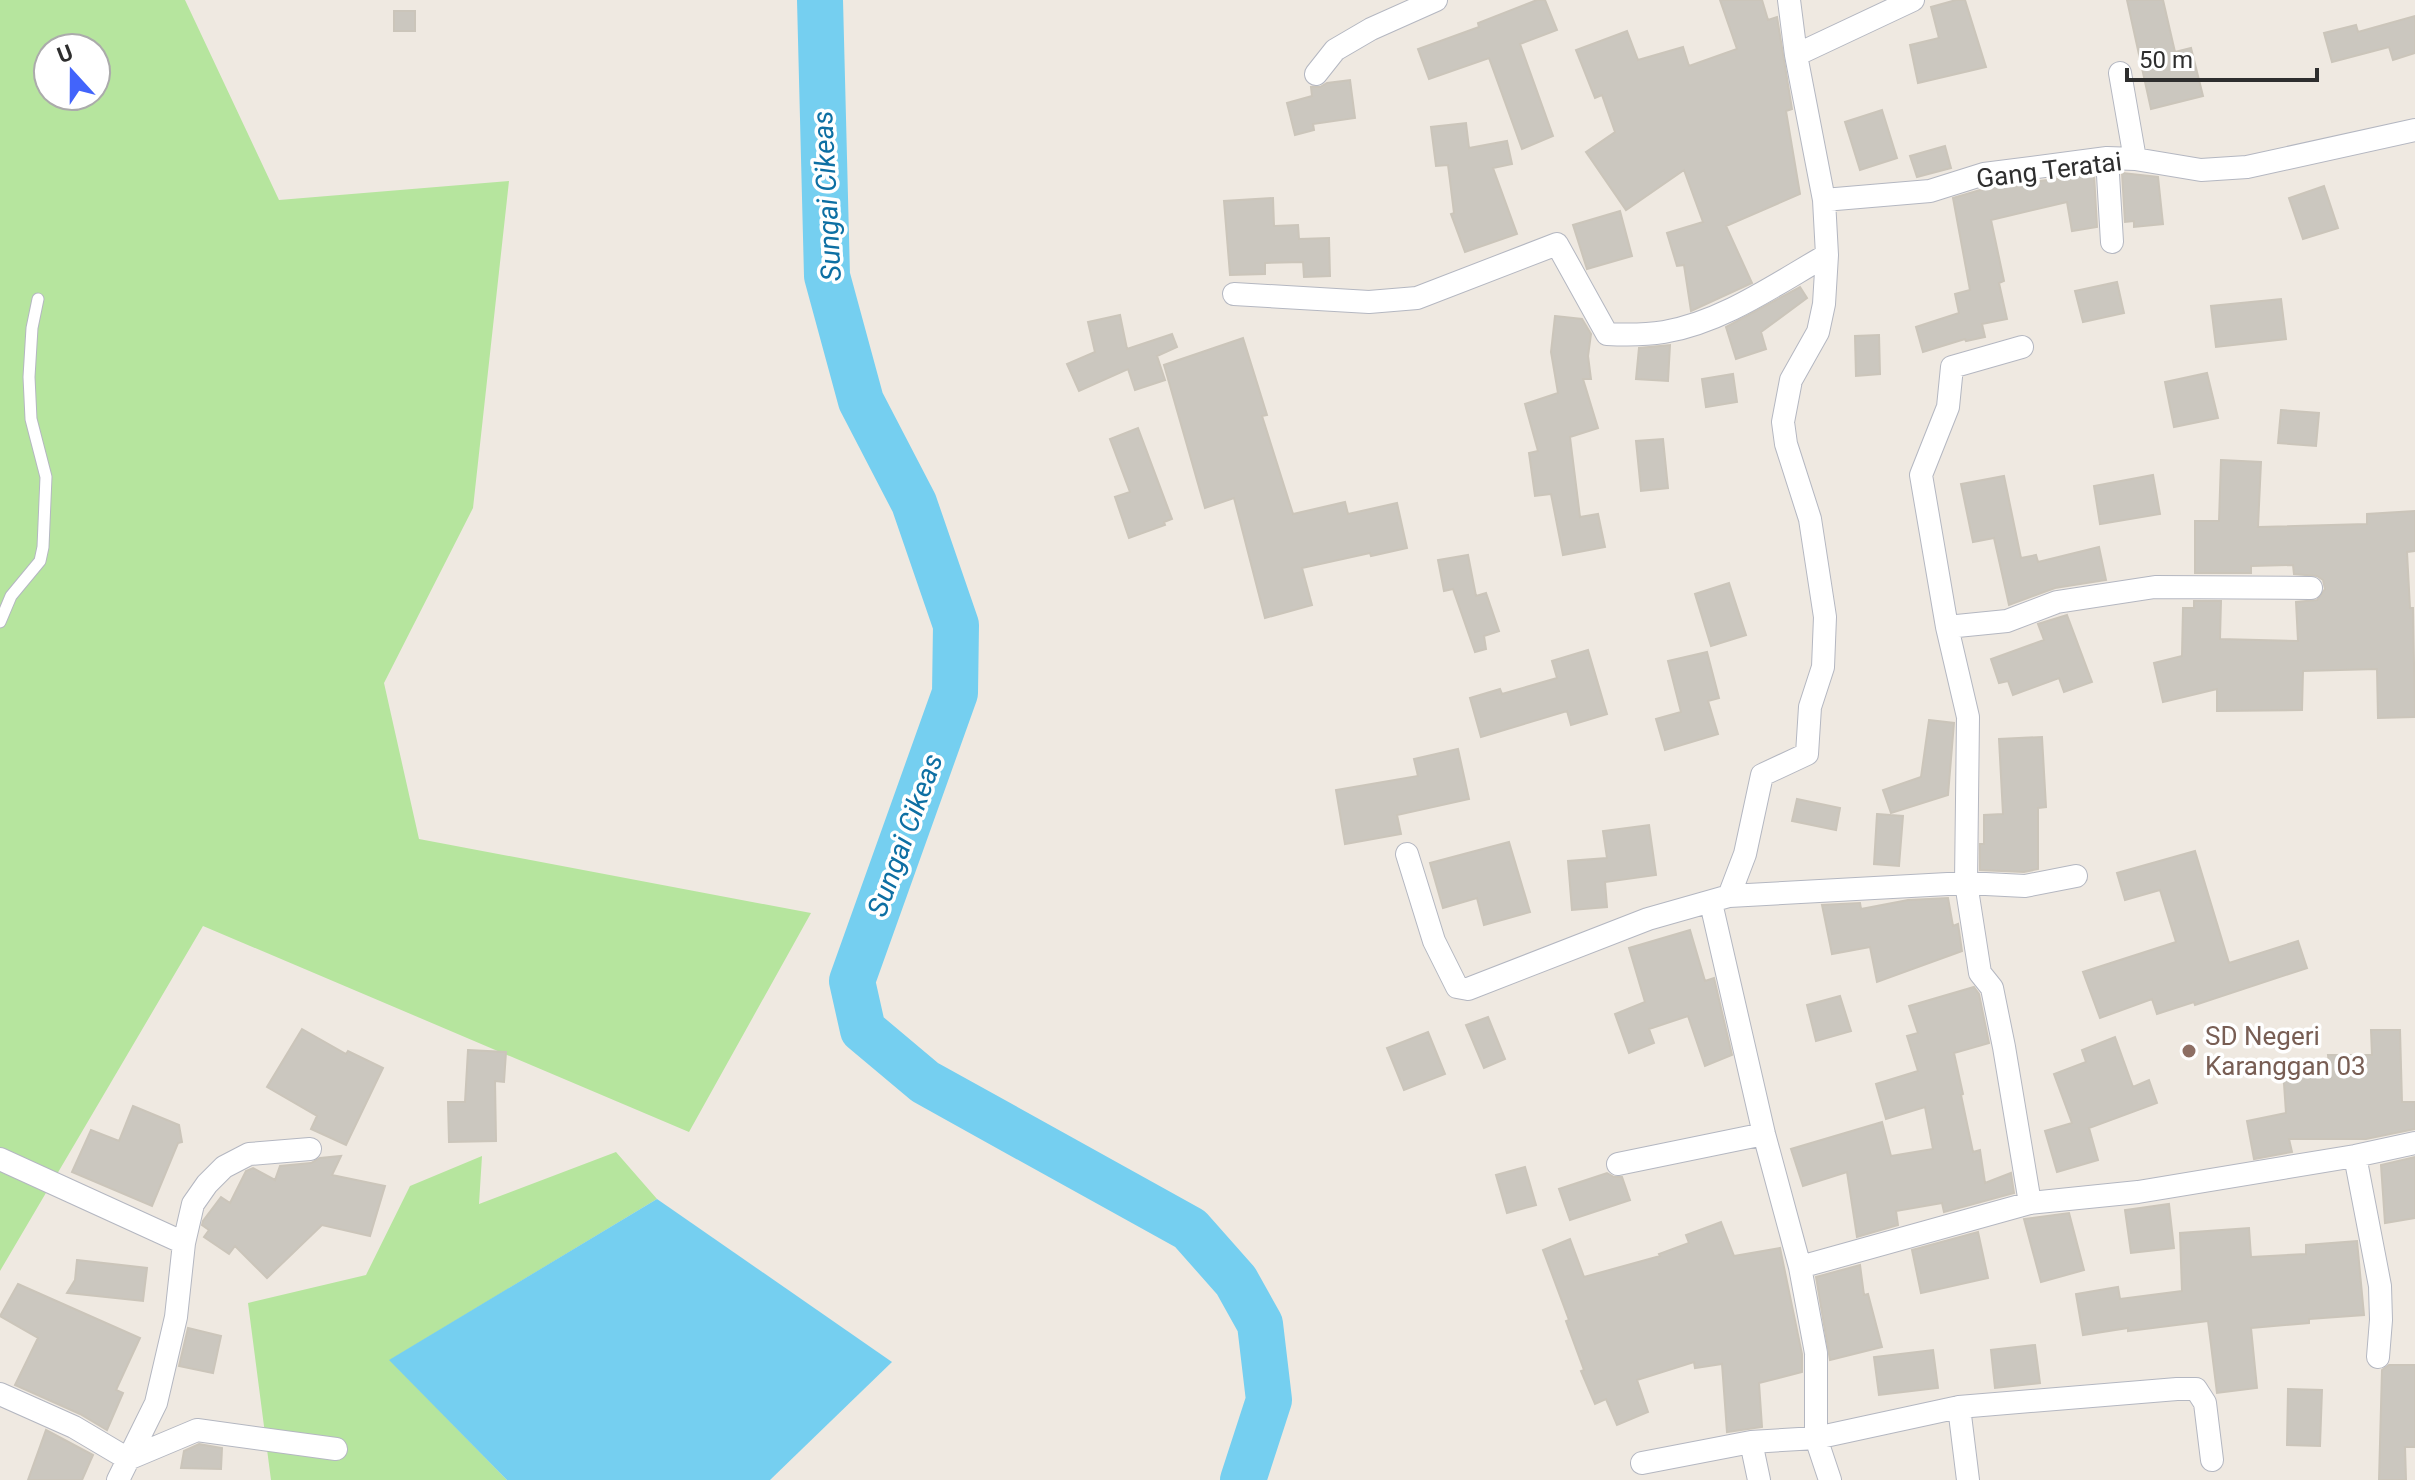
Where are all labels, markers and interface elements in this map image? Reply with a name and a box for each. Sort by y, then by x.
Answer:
north arrow [32,32,112,112]
scale bar [2127,32,2317,82]
text: U [54,40,76,68]
text: 50 m [2139,46,2193,74]
water label: Sungai Cikeas [806,110,848,282]
street label: Gang Teratai [1975,146,2123,194]
water label: Sungai Cikeas [860,749,950,921]
place label: SD Negeri Karanggan 03 [2205,1021,2366,1081]
marker: SD Negeri Karanggan 03 [2180,1042,2198,1060]

